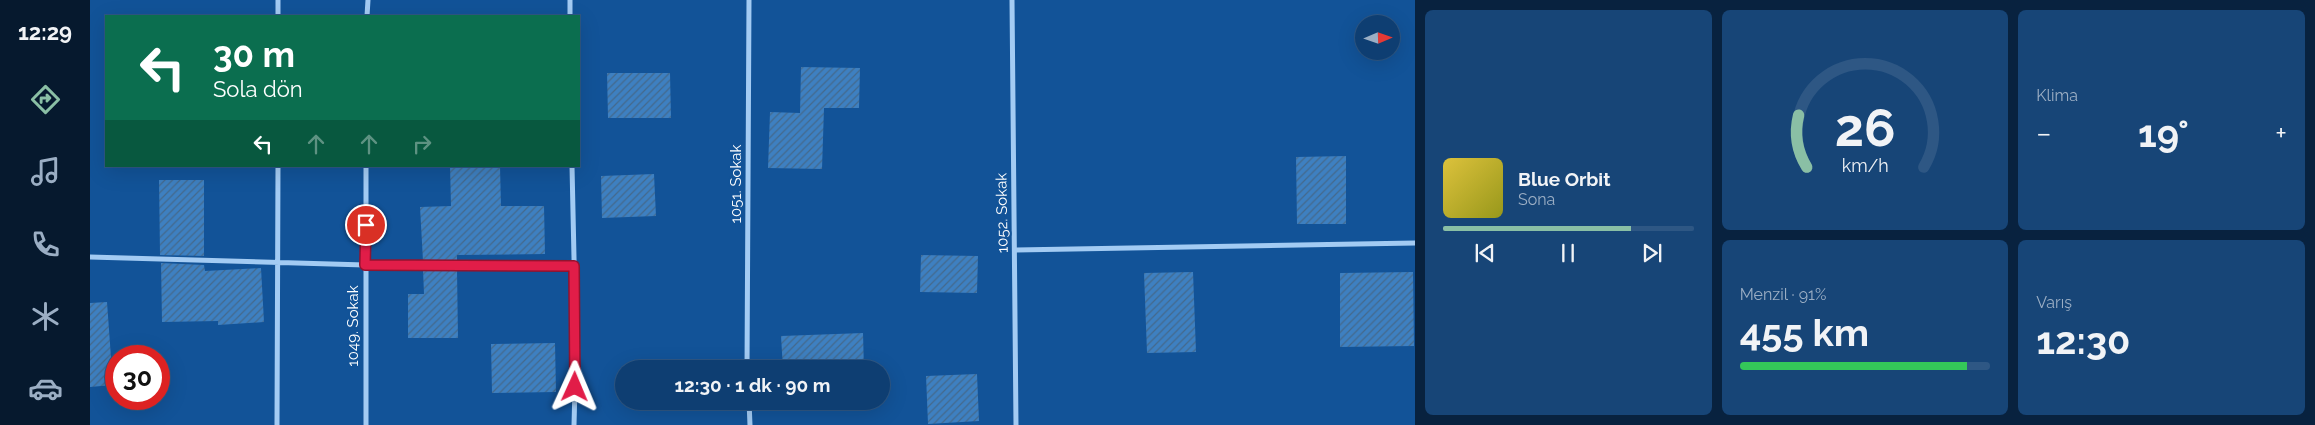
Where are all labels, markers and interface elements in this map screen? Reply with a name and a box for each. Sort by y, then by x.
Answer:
north arrow [1355,15,1400,60]
map controls [1355,15,1400,60]
text: 12:29 [18,19,72,45]
text: 30 m [213,34,295,75]
icon: left [130,35,195,100]
text: Sola dön [213,76,303,102]
icon: directions [28,82,63,117]
text: Klima [2036,86,2078,105]
text: 26 [1835,97,1895,158]
text: 19° [2138,111,2189,156]
text: − [2036,117,2051,150]
text: + [2275,117,2287,150]
icon: left [249,130,277,158]
icon: ahead [302,130,330,158]
icon: ahead [355,130,383,158]
icon: right [408,130,436,158]
street label: 1051. Sokak [727,144,745,223]
icon: music [28,154,63,189]
text: km/h [1841,155,1889,176]
text: Blue Orbit [1518,168,1610,190]
street label: 1052. Sokak [992,173,1012,253]
text: Sona [1518,190,1555,209]
pin [345,204,387,246]
icon: arrive [352,211,380,239]
icon: phone [28,227,63,262]
icon: previous [1471,239,1499,267]
icon: pause [1554,239,1582,267]
icon: next [1638,239,1666,267]
street label: 1049. Sokak [344,285,362,367]
text: Menzil · 91% [1740,285,1826,304]
text: Varış [2036,293,2072,312]
icon: climate [28,299,63,334]
text: 455 km [1740,310,1869,355]
text: 12:30 [2036,318,2130,363]
speed limit sign: 30 [105,345,170,410]
position arrow [548,360,600,412]
icon: car [28,371,63,406]
text: 12:30 · 1 dk · 90 m [675,374,830,396]

